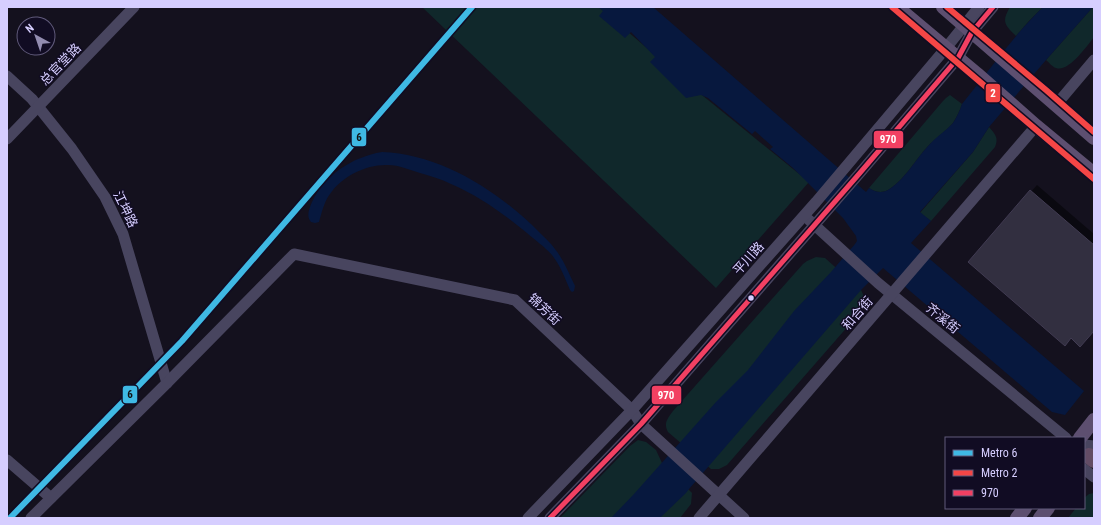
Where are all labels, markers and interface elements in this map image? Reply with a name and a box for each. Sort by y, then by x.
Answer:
north arrow [16,16,56,56]
text: N [23,21,37,36]
street label: 总官堂路 [37,40,84,88]
line badge: 2 [985,83,1001,103]
text: 2 [990,87,996,100]
line badge: 6 [351,127,367,147]
line badge: 970 [873,130,904,149]
text: 6 [356,131,362,144]
text: 970 [880,133,897,146]
street label: 江坤路 [110,188,141,230]
street label: 平川路 [730,239,767,278]
street label: 锦芳街 [525,291,564,328]
unlabelled marker [746,293,756,303]
street label: 和合街 [839,294,876,333]
street label: 齐溪街 [923,300,963,336]
line badge: 6 [122,385,138,404]
line badge: 970 [651,385,682,405]
text: 6 [127,388,133,401]
text: 970 [658,389,675,402]
legend [945,437,1085,509]
text: Metro 6 [981,446,1018,460]
text: Metro 2 [981,466,1018,480]
text: 970 [981,486,999,500]

